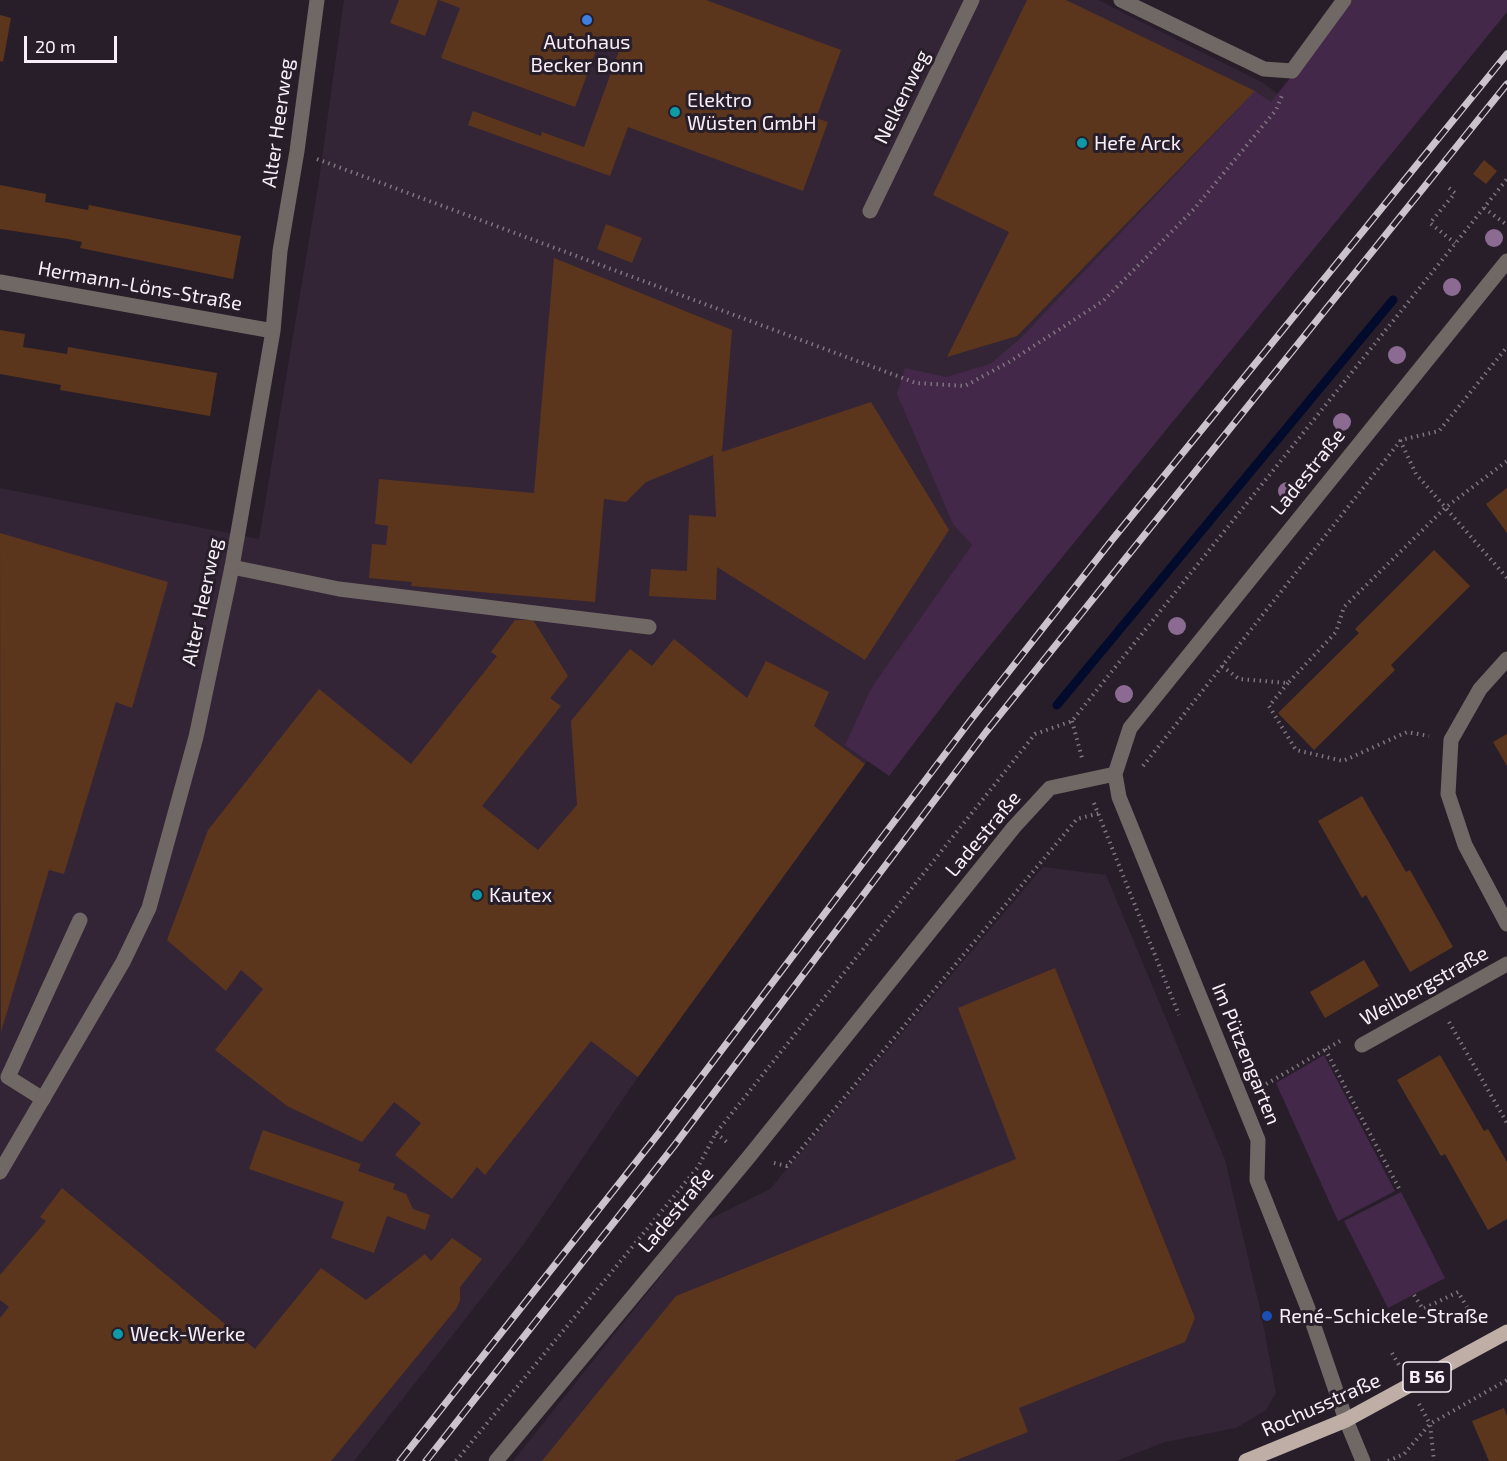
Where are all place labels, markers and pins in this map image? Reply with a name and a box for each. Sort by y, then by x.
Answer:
marker: Autohaus Becker Bonn [580,13,594,27]
place label: Autohaus Becker Bonn [530,30,644,77]
place label: Elektro Wüsten GmbH [687,88,817,135]
marker: Elektro Wüsten GmbH [668,105,682,119]
place label: Hefe Arck [1094,131,1181,155]
marker: Hefe Arck [1075,136,1089,150]
place label: Kautex [489,883,552,907]
marker: Kautex [470,888,484,902]
place label: René-Schickele-Straße [1279,1304,1488,1328]
marker: René-Schickele-Straße [1260,1309,1274,1323]
place label: Weck-Werke [130,1322,246,1346]
marker: Weck-Werke [111,1327,125,1341]

